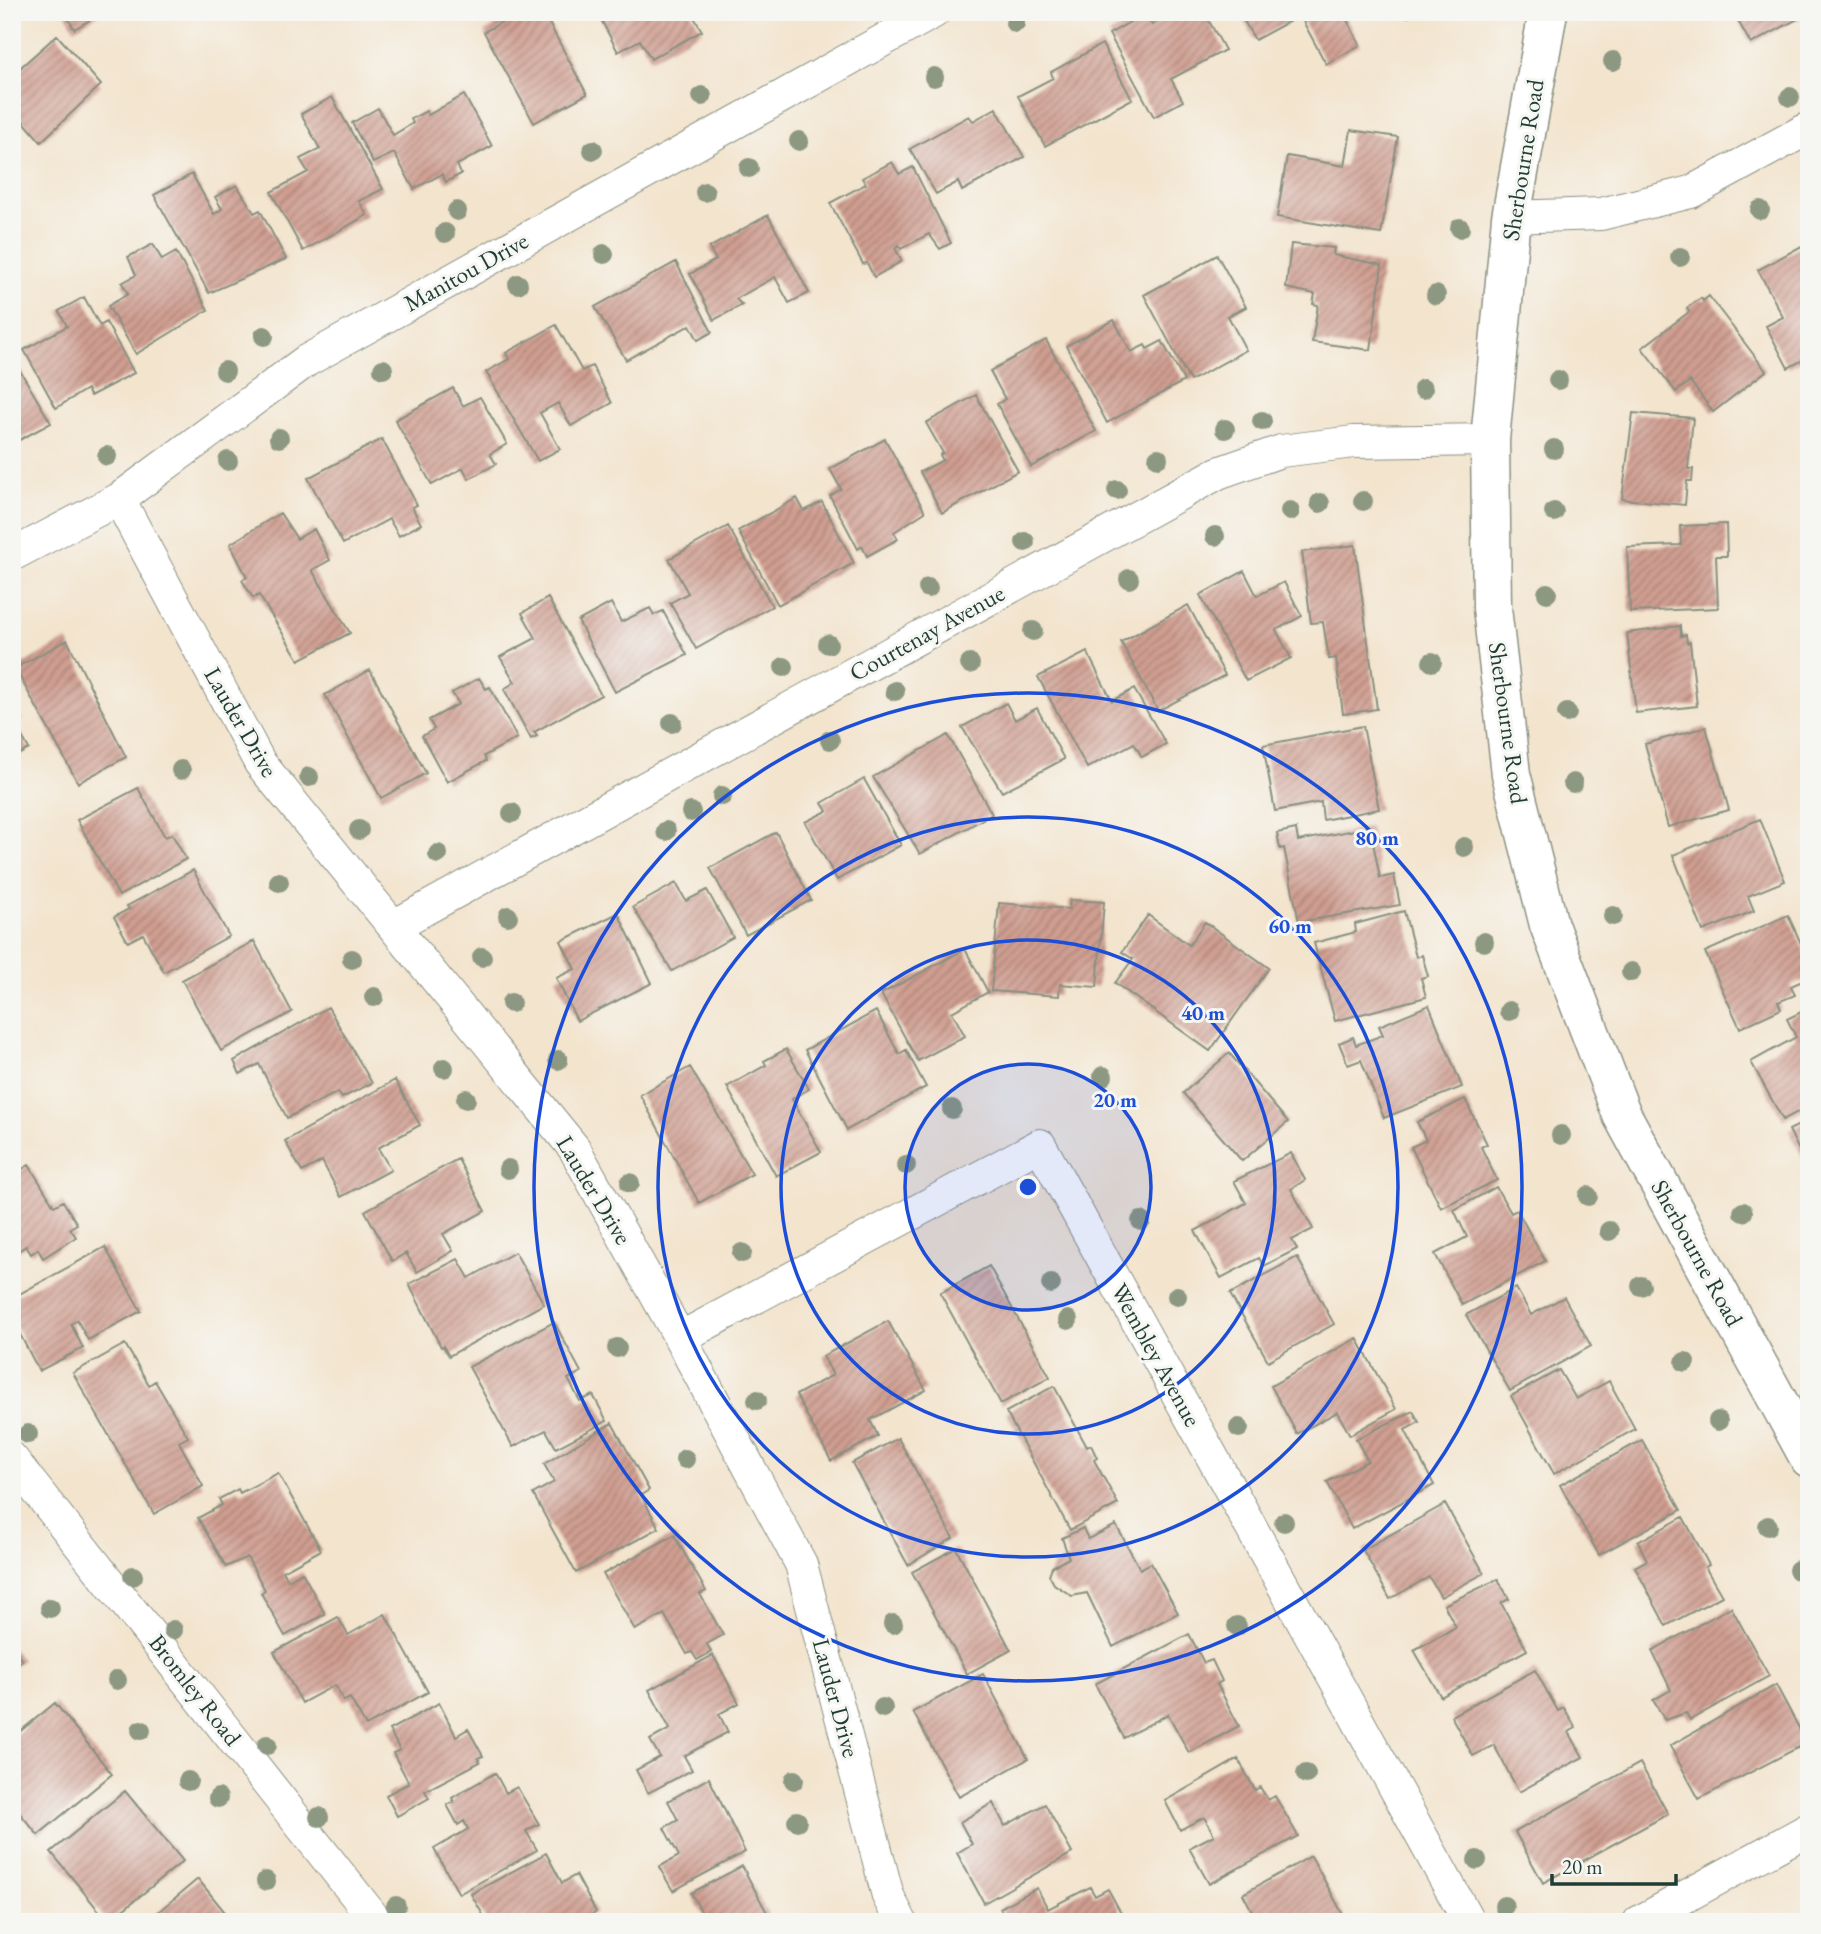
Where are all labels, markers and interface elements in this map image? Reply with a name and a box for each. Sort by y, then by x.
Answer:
street label: Sherbourne Road [1494,76,1551,243]
street label: Manitou Drive [398,225,533,318]
street label: Courtenay Avenue [844,577,1010,688]
street label: Sherbourne Road [1482,640,1535,807]
street label: Lauder Drive [198,661,285,782]
text: 80 m [1355,824,1399,851]
text: 60 m [1268,912,1312,939]
text: 40 m [1181,999,1225,1026]
text: 20 m [1093,1086,1137,1113]
street label: Lauder Drive [550,1130,639,1250]
street label: Sherbourne Road [1644,1174,1751,1332]
centre of rings [1016,1175,1040,1199]
street label: Wembley Avenue [1104,1278,1209,1432]
street label: Bromley Road [142,1628,249,1752]
street label: Lauder Drive [806,1635,867,1761]
scale bar [1552,1843,1676,1887]
text: 20 m [1562,1853,1603,1880]

